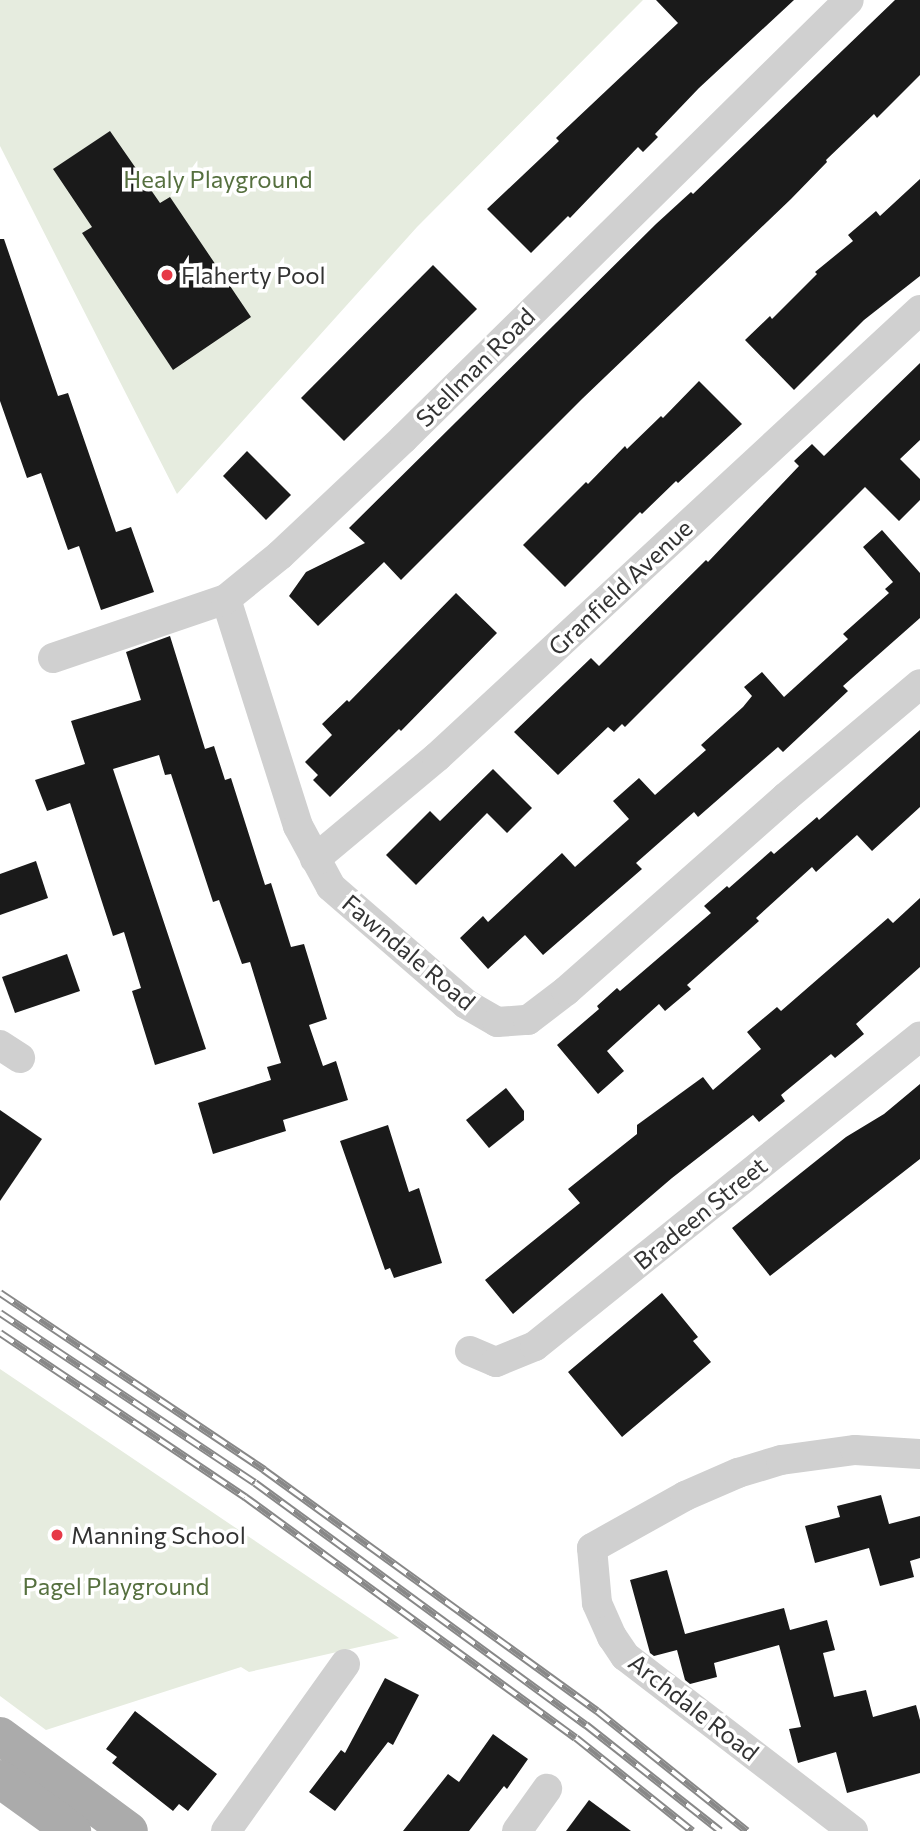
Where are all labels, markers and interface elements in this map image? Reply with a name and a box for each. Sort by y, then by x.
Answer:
park label: Healy Playground [123,165,313,193]
place label: Flaherty Pool [181,261,326,289]
marker: Flaherty Pool [159,267,175,283]
street label: Stellman Road [410,302,540,432]
street label: Granfield Avenue [542,513,698,661]
street label: Fawndale Road [337,888,481,1016]
street label: Bradeen Street [628,1151,772,1275]
place label: Manning School [71,1521,246,1549]
marker: Manning School [49,1527,65,1543]
park label: Pagel Playground [23,1572,209,1600]
street label: Archdale Road [623,1647,765,1767]

